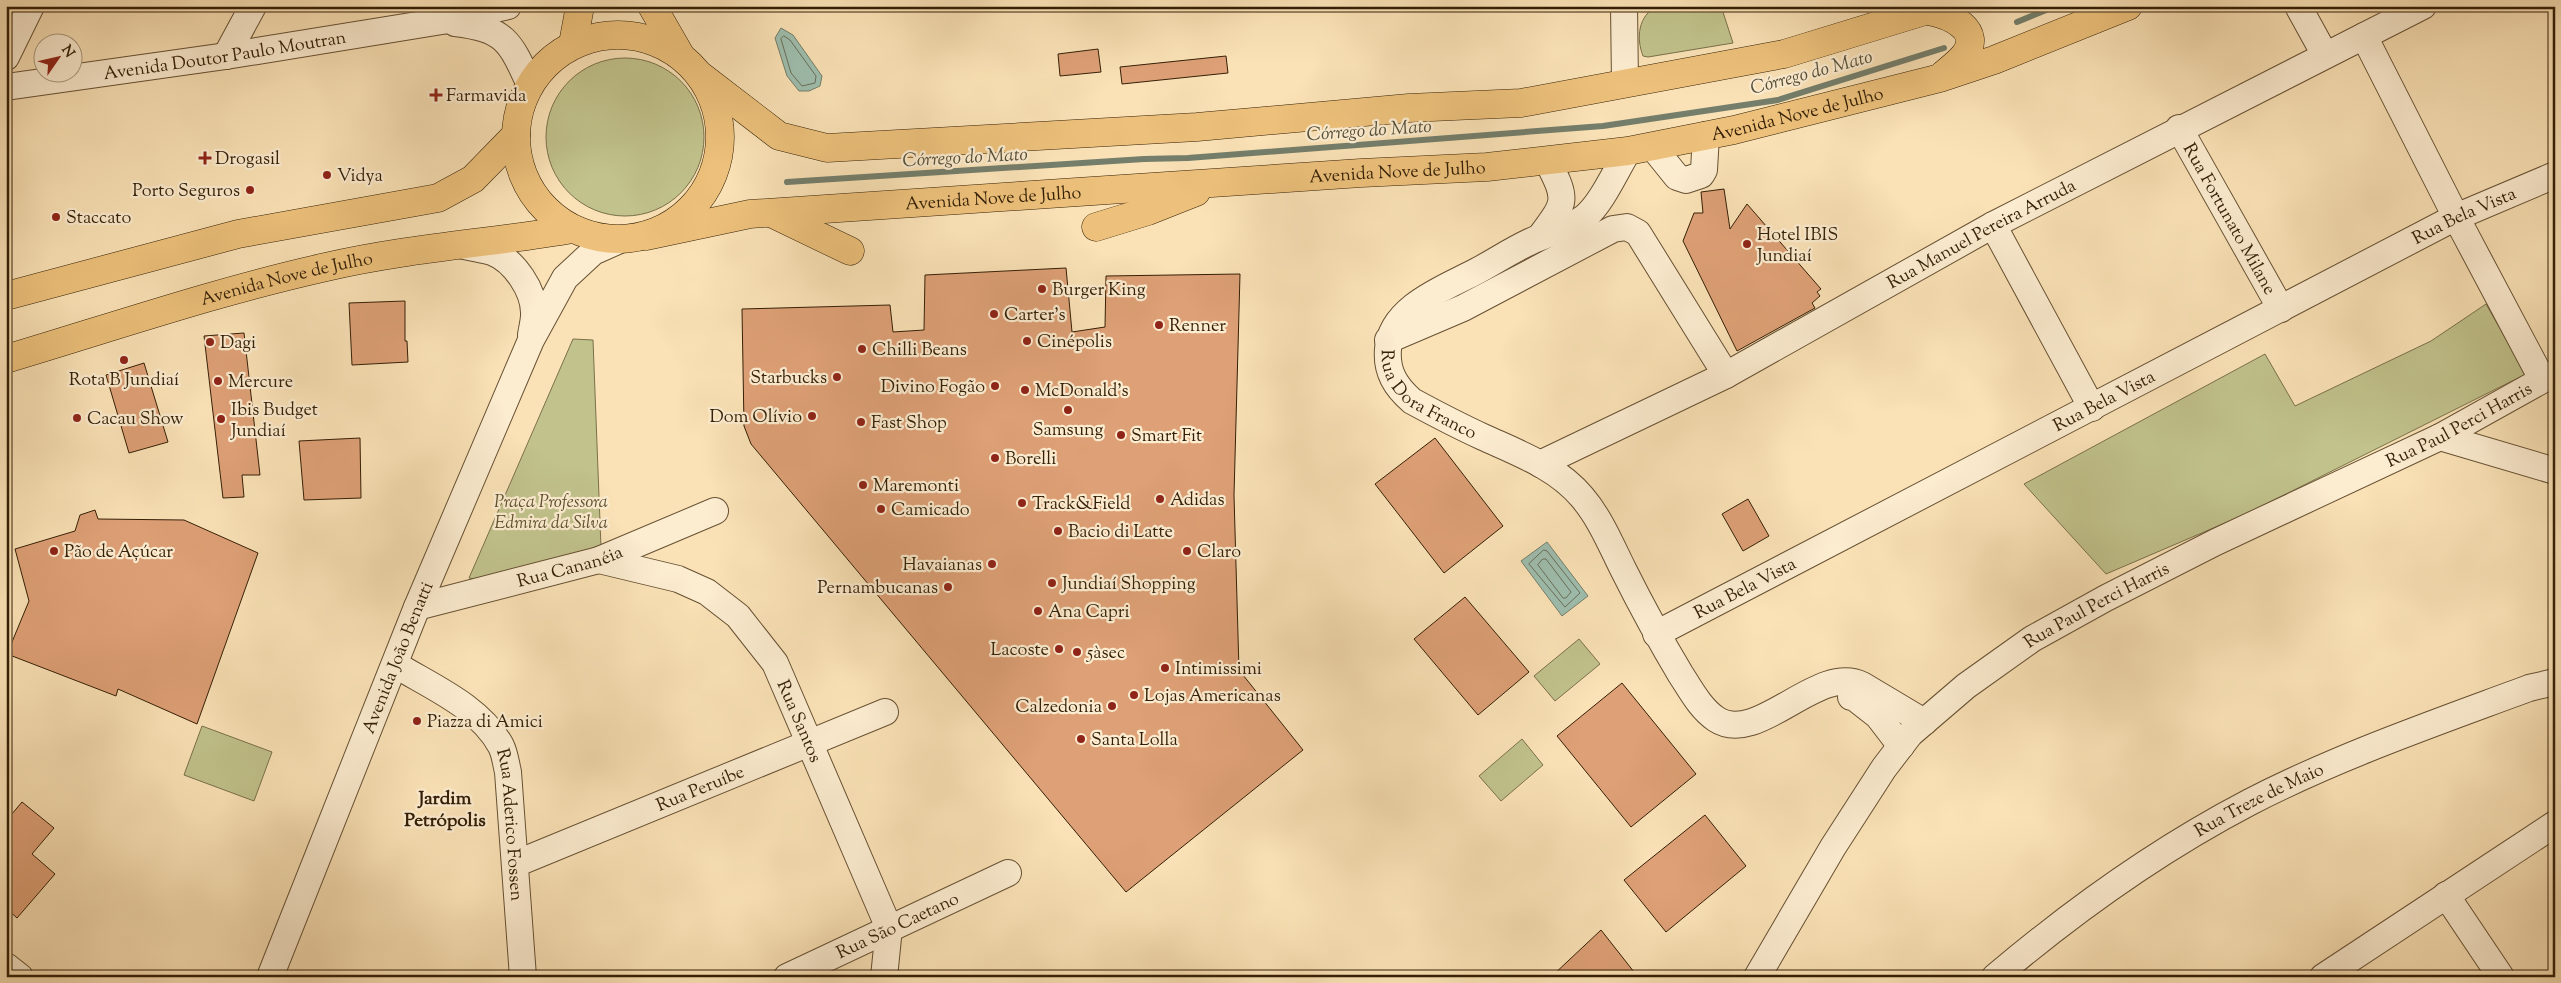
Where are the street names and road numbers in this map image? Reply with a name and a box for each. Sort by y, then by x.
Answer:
street label: Avenida Doutor Paulo Moutran [102,26,349,88]
street label: Avenida Nove de Julho [1709,82,1887,149]
street label: Rua Fortunato Milane [2175,139,2281,300]
street label: Avenida Nove de Julho [1308,156,1486,191]
street label: Rua Manuel Pereira Arruda [1883,174,2081,297]
street label: Avenida Nove de Julho [904,181,1082,219]
street label: Rua Bela Vista [2408,182,2521,253]
street label: Avenida Nove de Julho [198,247,375,314]
street label: Rua Dora Franco [1373,349,1481,447]
street label: Rua Bela Vista [2049,365,2160,440]
street label: Rua Paul Perci Harris [2382,377,2538,475]
street label: Rua Cananéia [515,540,627,596]
street label: Rua Bela Vista [1690,552,1801,627]
street label: Rua Paul Perci Harris [2019,557,2174,656]
street label: Avenida João Benatti [357,578,441,738]
street label: Rua Santos [769,676,827,767]
street label: Rua Aderico Fossen [488,746,528,902]
street label: Rua Treze de Maio [2190,758,2329,845]
street label: Rua Peruíbe [653,760,749,820]
street label: Rua São Caetano [833,887,964,967]

